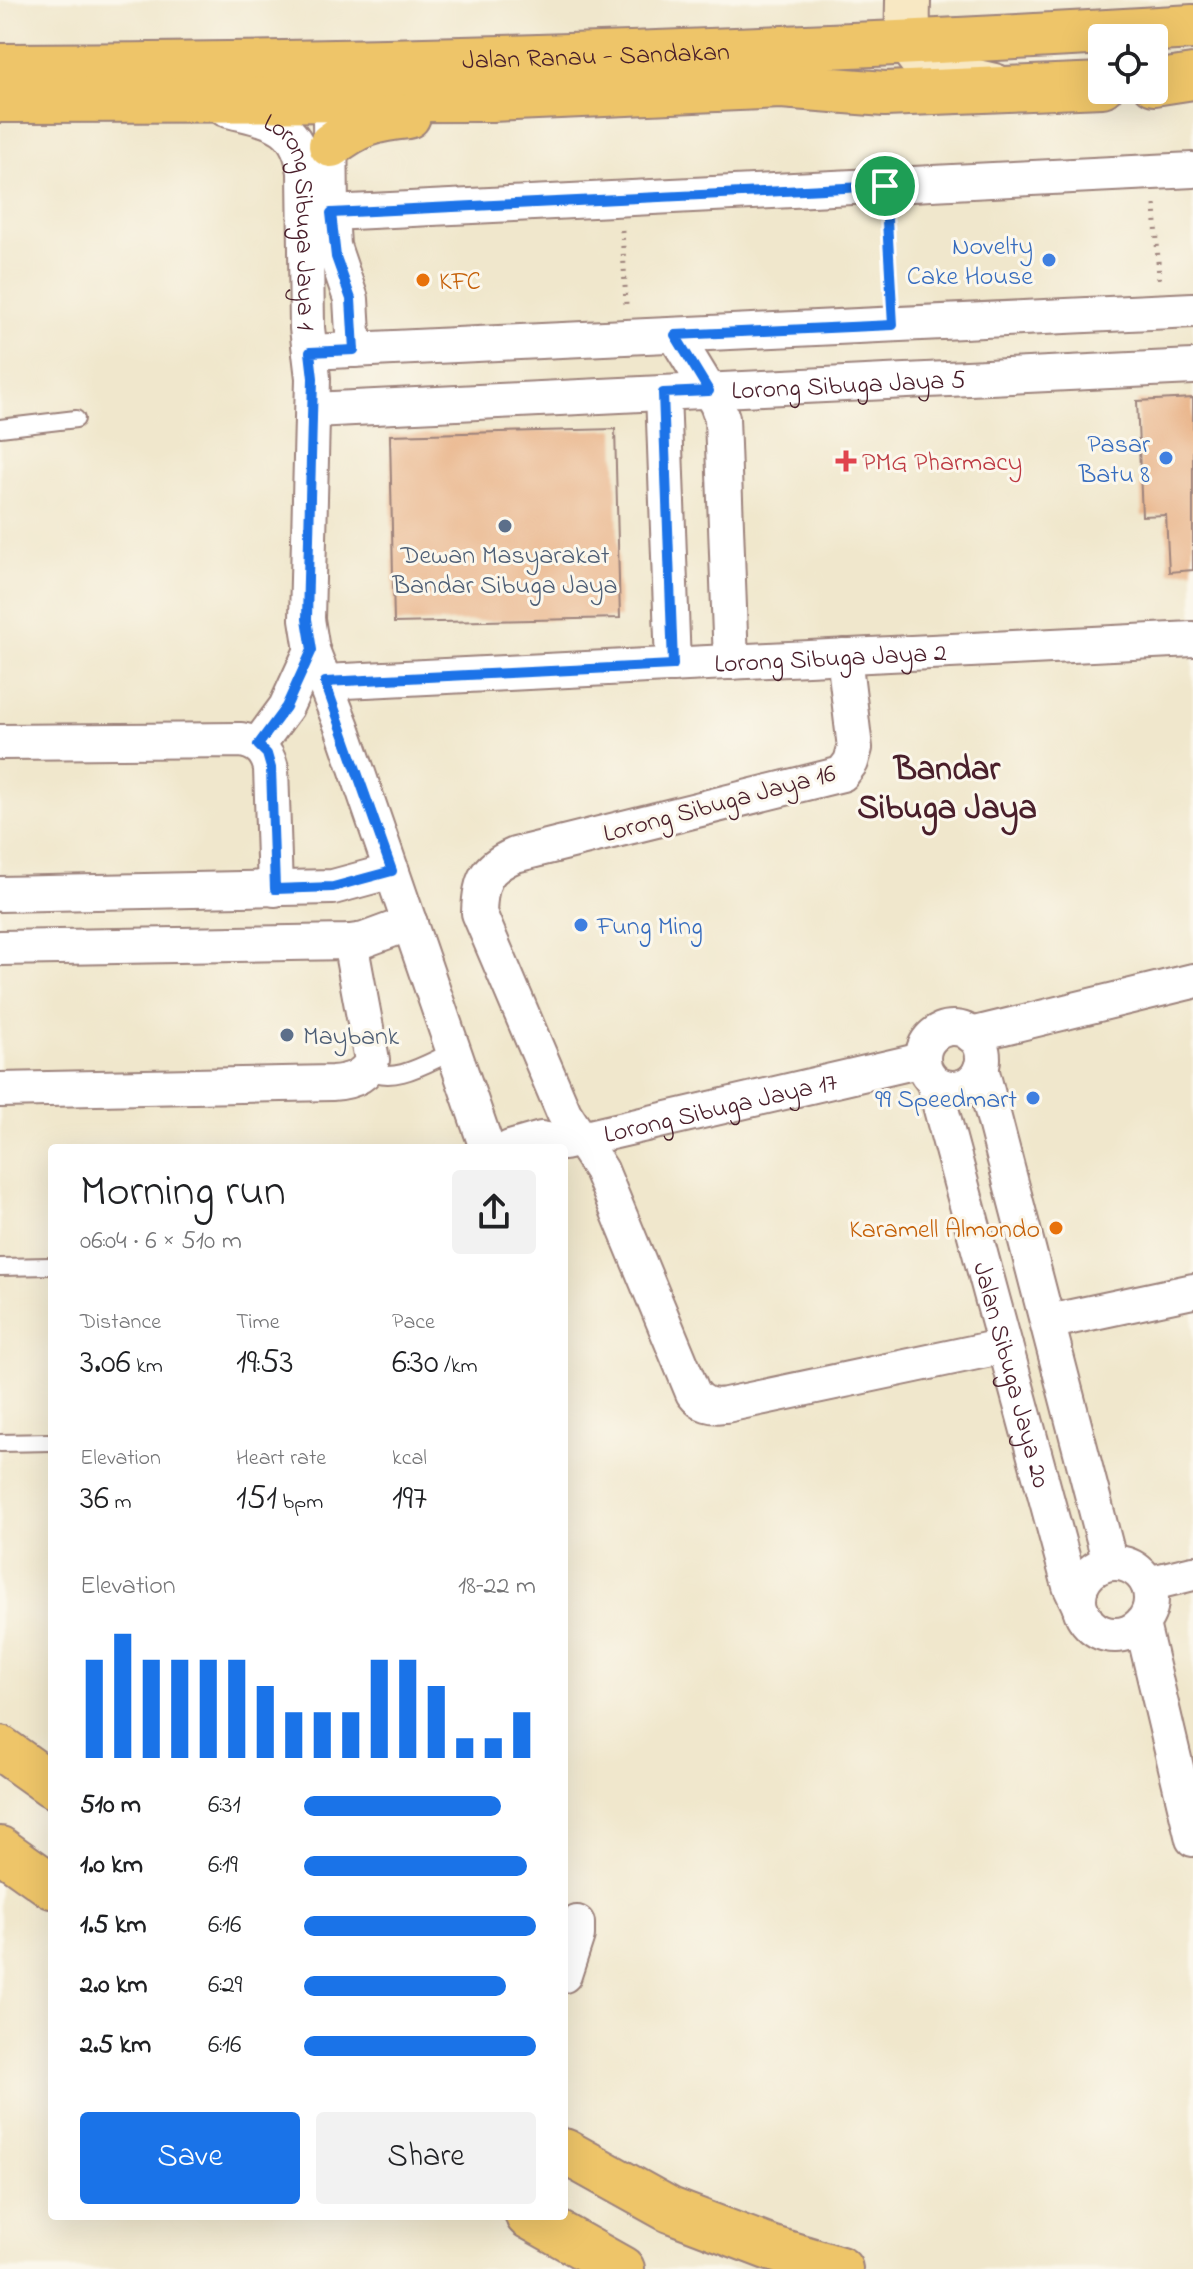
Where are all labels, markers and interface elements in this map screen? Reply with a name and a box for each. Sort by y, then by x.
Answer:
map controls [1088,24,1168,104]
button: locate [1088,24,1168,104]
street label: Jalan Ranau - Sandakan [462,34,731,81]
street label: Lorong Sibuga Jaya 1 [257,105,323,331]
pin [851,152,919,220]
icon: arrive [863,164,907,208]
place label: Novelty Cake House [907,229,1033,297]
marker: Novelty Cake House [1040,251,1058,269]
place label: KFC [439,264,481,302]
marker: KFC [414,271,432,289]
street label: Lorong Sibuga Jaya 5 [730,362,967,412]
place label: Pasar Batu 8 [1078,427,1151,495]
place label: PMG Pharmacy [862,445,1022,483]
marker: Pasar Batu 8 [1157,449,1175,467]
marker: PMG Pharmacy [837,452,855,470]
marker: Dewan Masyarakat Bandar Sibuga Jaya [496,517,514,535]
place label: Dewan Masyarakat Bandar Sibuga Jaya [392,538,617,606]
street label: Lorong Sibuga Jaya 2 [713,635,948,685]
district label: Bandar Sibuga Jaya [857,746,1037,836]
street label: Lorong Sibuga Jaya 16 [599,756,840,854]
place label: Fung Ming [596,909,703,947]
marker: Fung Ming [572,916,590,934]
place label: Maybank [303,1019,400,1057]
marker: Maybank [278,1026,296,1044]
street label: Lorong Sibuga Jaya 17 [600,1064,842,1155]
place label: 99 Speedmart [875,1082,1017,1120]
marker: 99 Speedmart [1024,1089,1042,1107]
text: Morning run [80,1161,286,1225]
button: share [452,1170,536,1254]
place label: Karamell Almondo [849,1212,1040,1250]
marker: Karamell Almondo [1047,1219,1065,1237]
text: 06:04 · 6 × 510 m [80,1223,242,1261]
street label: Jalan Sibuga Jaya 20 [961,1258,1059,1493]
text: Distance [80,1307,161,1339]
text: Time [236,1307,280,1339]
text: Pace [392,1307,435,1339]
text: 3.06 [80,1339,131,1389]
text: 19:53 [236,1339,293,1389]
text: 6:30 [392,1339,439,1389]
text: km [131,1351,163,1383]
text: /km [439,1351,478,1383]
text: Elevation [80,1443,161,1475]
text: Heart rate [236,1443,326,1475]
text: kcal [392,1443,427,1475]
text: 36 [80,1475,109,1525]
text: 151 [236,1475,277,1525]
text: 197 [392,1475,427,1525]
text: m [109,1487,132,1519]
text: bpm [277,1487,323,1519]
text: Elevation [80,1568,176,1606]
text: 18–22 m [458,1568,536,1606]
text: 510 m [80,1787,141,1825]
text: 6:31 [208,1787,241,1825]
text: 1.0 km [80,1847,143,1885]
text: 6:19 [208,1847,238,1885]
text: 1.5 km [80,1907,147,1945]
text: 6:16 [208,1907,241,1945]
text: 2.0 km [80,1967,148,2005]
text: 6:29 [208,1967,242,2005]
text: 2.5 km [80,2027,151,2065]
text: 6:16 [208,2027,241,2065]
button: Save [80,2112,300,2204]
button: Share [316,2112,536,2204]

